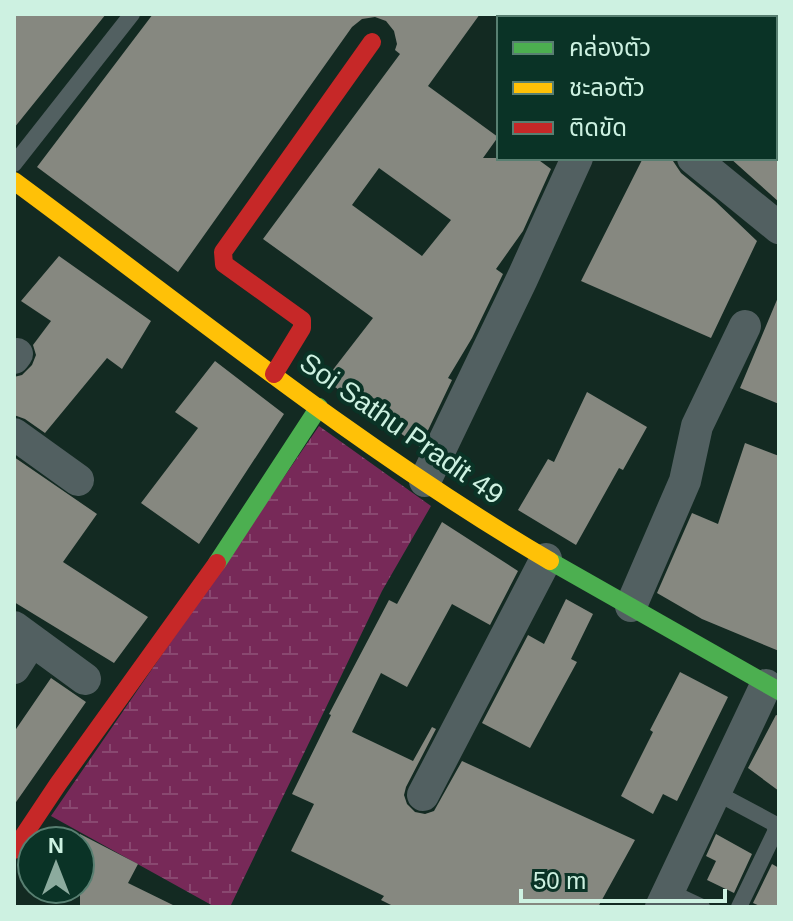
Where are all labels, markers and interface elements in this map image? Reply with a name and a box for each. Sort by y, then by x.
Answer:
legend [497,16,777,160]
text: คล่องตัว [569,34,651,61]
text: ชะลอตัว [569,74,645,101]
text: ติดขัด [569,114,627,141]
street label: Soi Sathu Pradit 49 [294,347,509,510]
north arrow [16,825,96,905]
text: N [48,833,64,858]
scale bar [521,853,725,903]
text: 50 m [533,867,586,894]

